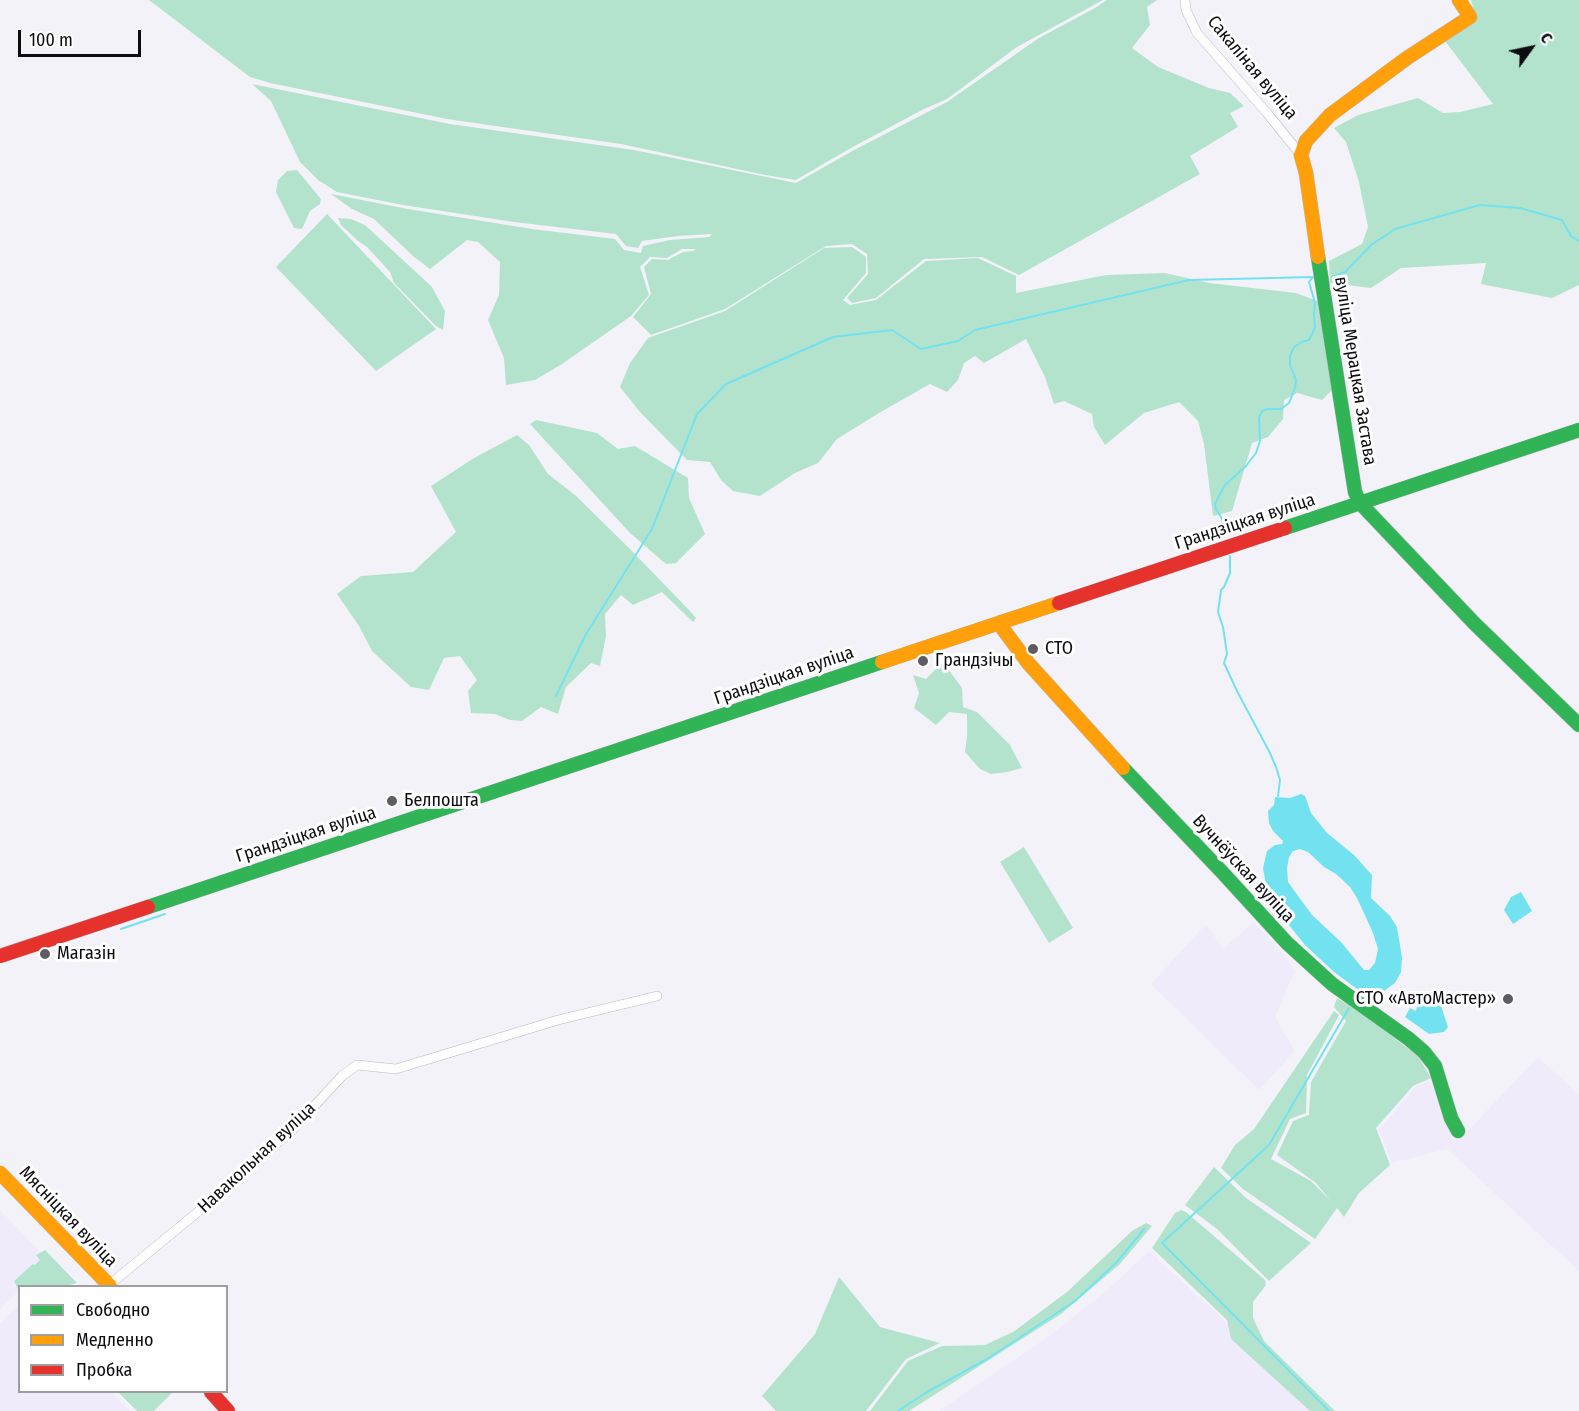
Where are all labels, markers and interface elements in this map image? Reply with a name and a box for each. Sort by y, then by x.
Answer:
street label: Сакаліная вуліца [1202,12,1302,124]
scale bar [21,18,144,56]
north arrow [1501,18,1561,78]
text: 100 m [29,29,73,51]
text: С [1536,29,1557,47]
street label: вуліца Мерацкая Застава [1329,275,1381,467]
street label: Грандзіцкая вуліца [1172,489,1318,555]
place label: СТО [1045,638,1073,660]
street label: Грандзіцкая вуліца [711,642,857,710]
marker: СТО [1026,642,1040,656]
place label: Грандзічы [935,650,1014,672]
marker: Грандзічы [916,654,930,668]
place label: Белпошта [404,790,479,812]
marker: Белпошта [385,794,399,808]
street label: Грандзіцкая вуліца [233,802,379,868]
street label: Вучнёўская вуліца [1187,811,1299,927]
place label: Магазін [57,943,116,965]
marker: Магазін [38,947,52,961]
place label: СТО «АвтоМастер» [1356,988,1496,1010]
marker: СТО «АвтоМастер» [1501,992,1515,1006]
street label: Навакольная вуліца [194,1098,320,1218]
street label: Мясніцкая вуліца [14,1162,122,1272]
legend [18,1285,228,1393]
text: Свободно [76,1299,150,1321]
text: Медленно [76,1329,154,1351]
text: Пробка [76,1359,132,1381]

